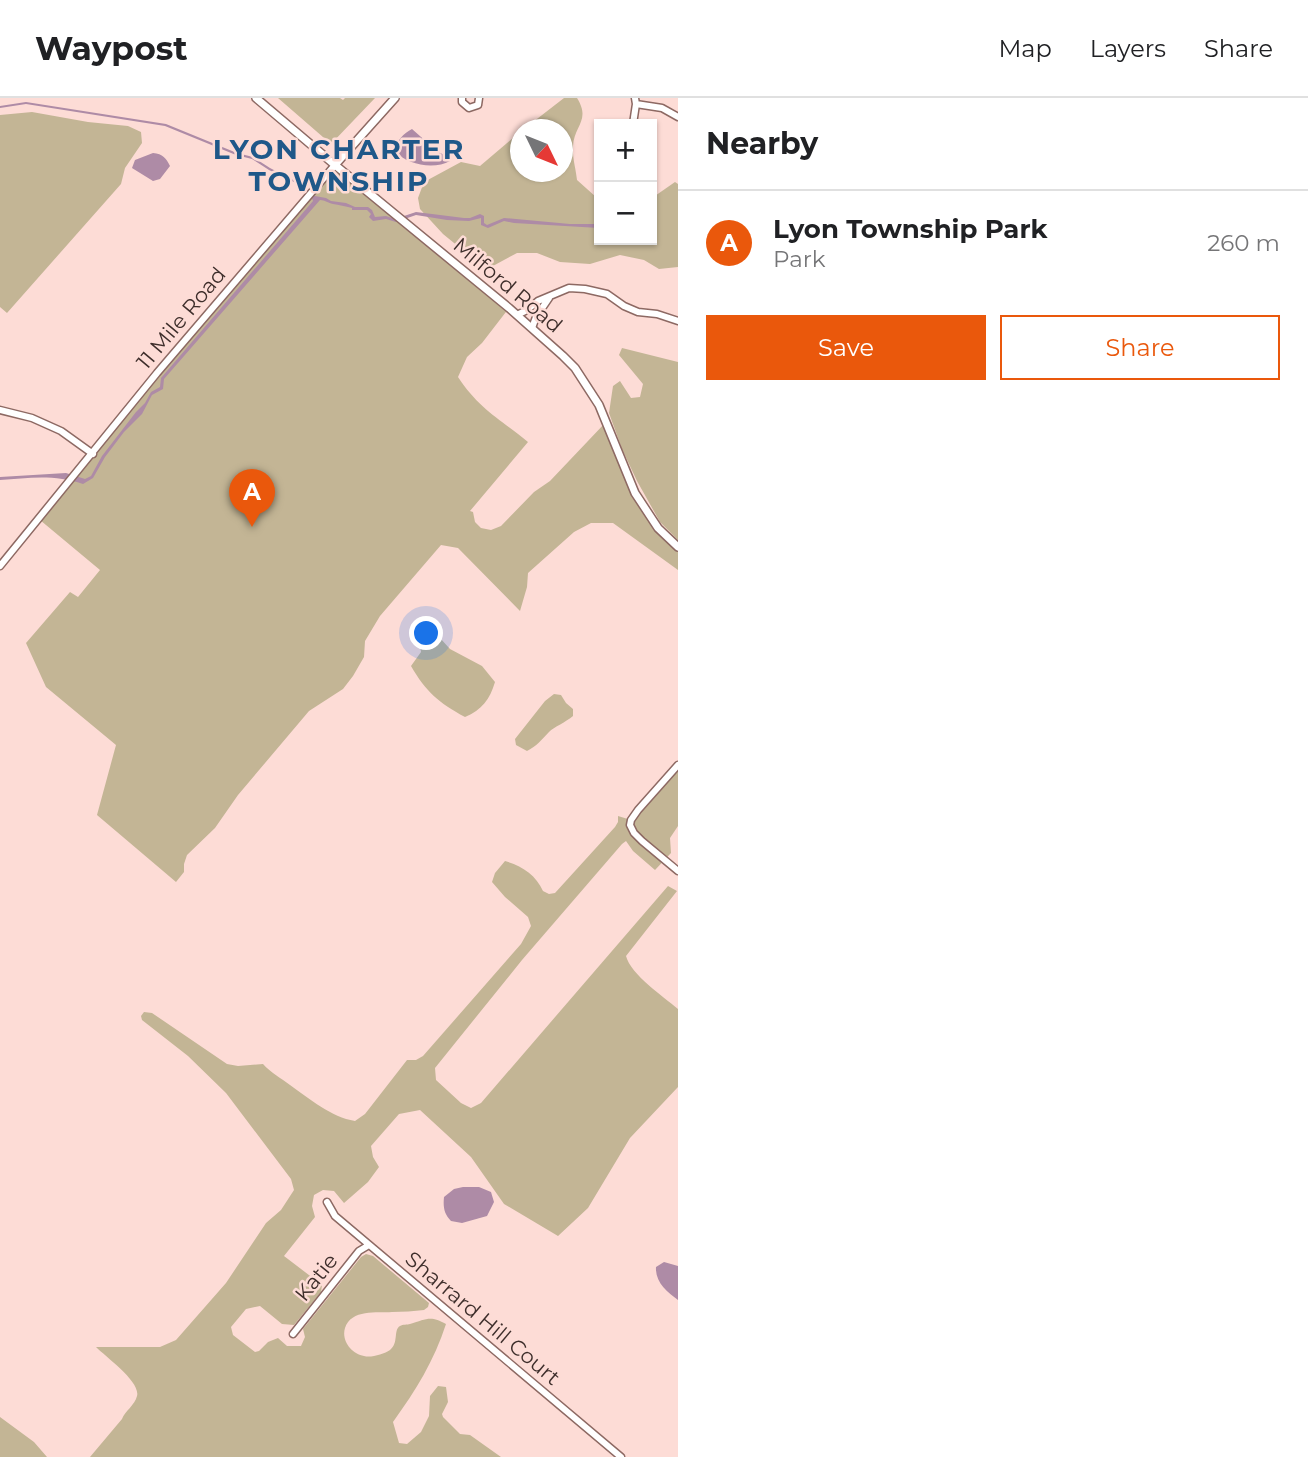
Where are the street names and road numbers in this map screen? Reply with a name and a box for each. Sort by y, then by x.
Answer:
street label: Milford Road [449,232,567,338]
street label: 11 Mile Road [131,262,231,374]
street label: Sharrard Hill Court [401,1246,565,1390]
street label: Katie [289,1248,343,1306]

